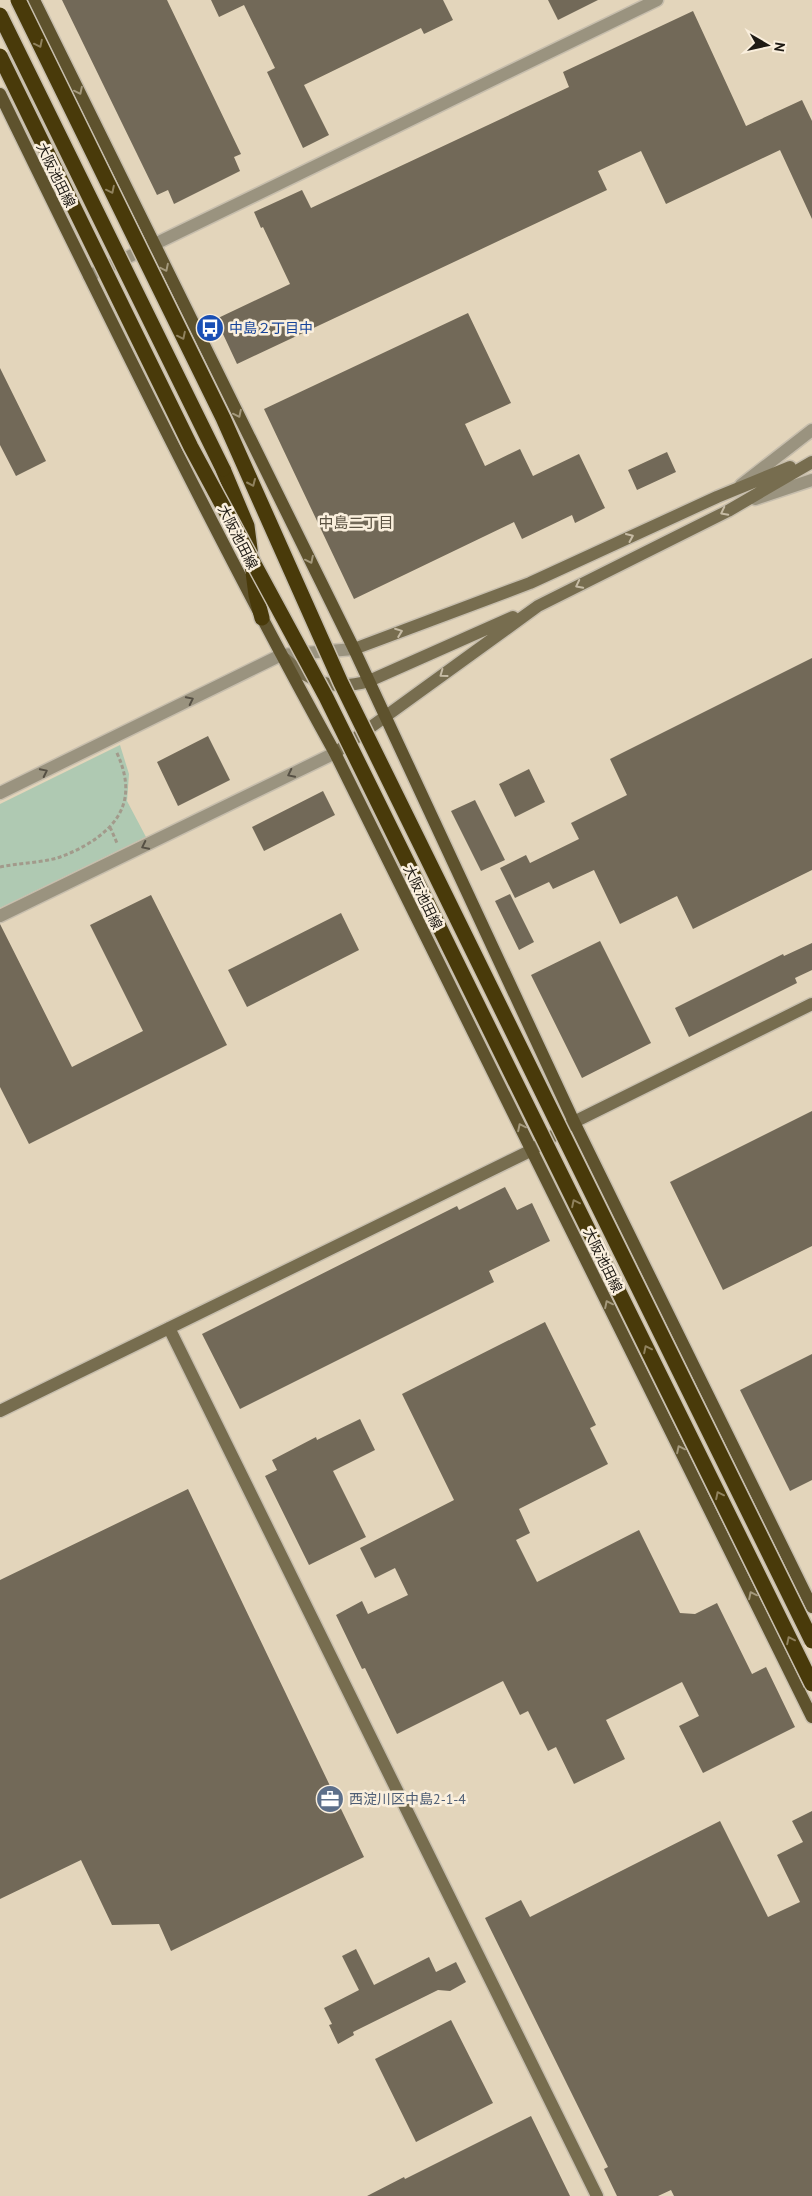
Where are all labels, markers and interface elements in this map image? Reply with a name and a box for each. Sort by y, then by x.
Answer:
north arrow [742,20,792,70]
one-way arrow [33,39,43,48]
text: N [770,41,789,53]
one-way arrow [73,86,83,95]
street label: 大阪池田線 [33,140,79,210]
one-way arrow [105,185,115,194]
one-way arrow [159,263,169,272]
bus stop icon: 中島２丁目中 [195,313,225,343]
place label: 中島２丁目中 [229,319,313,337]
one-way arrow [176,330,186,339]
one-way arrow [231,409,242,418]
one-way arrow [245,478,256,487]
street label: 大阪池田線 [214,502,262,572]
one-way arrow [721,506,730,516]
district label: 中島二丁目 [318,513,394,532]
one-way arrow [625,533,634,543]
one-way arrow [303,555,314,564]
one-way arrow [575,579,584,589]
one-way arrow [394,628,403,638]
one-way arrow [440,668,449,677]
one-way arrow [184,696,193,706]
one-way arrow [39,768,48,778]
one-way arrow [287,768,296,779]
one-way arrow [141,839,150,850]
street label: 大阪池田線 [400,862,446,932]
one-way arrow [517,1123,527,1132]
one-way arrow [571,1199,581,1208]
street label: 大阪池田線 [580,1225,626,1295]
one-way arrow [604,1300,614,1309]
one-way arrow [643,1345,653,1354]
one-way arrow [676,1446,686,1455]
one-way arrow [715,1491,725,1500]
one-way arrow [748,1591,758,1600]
one-way arrow [787,1637,797,1646]
office icon: 西淀川区中島2-1-4 [315,1784,345,1814]
place label: 西淀川区中島2-1-4 [349,1790,466,1808]

